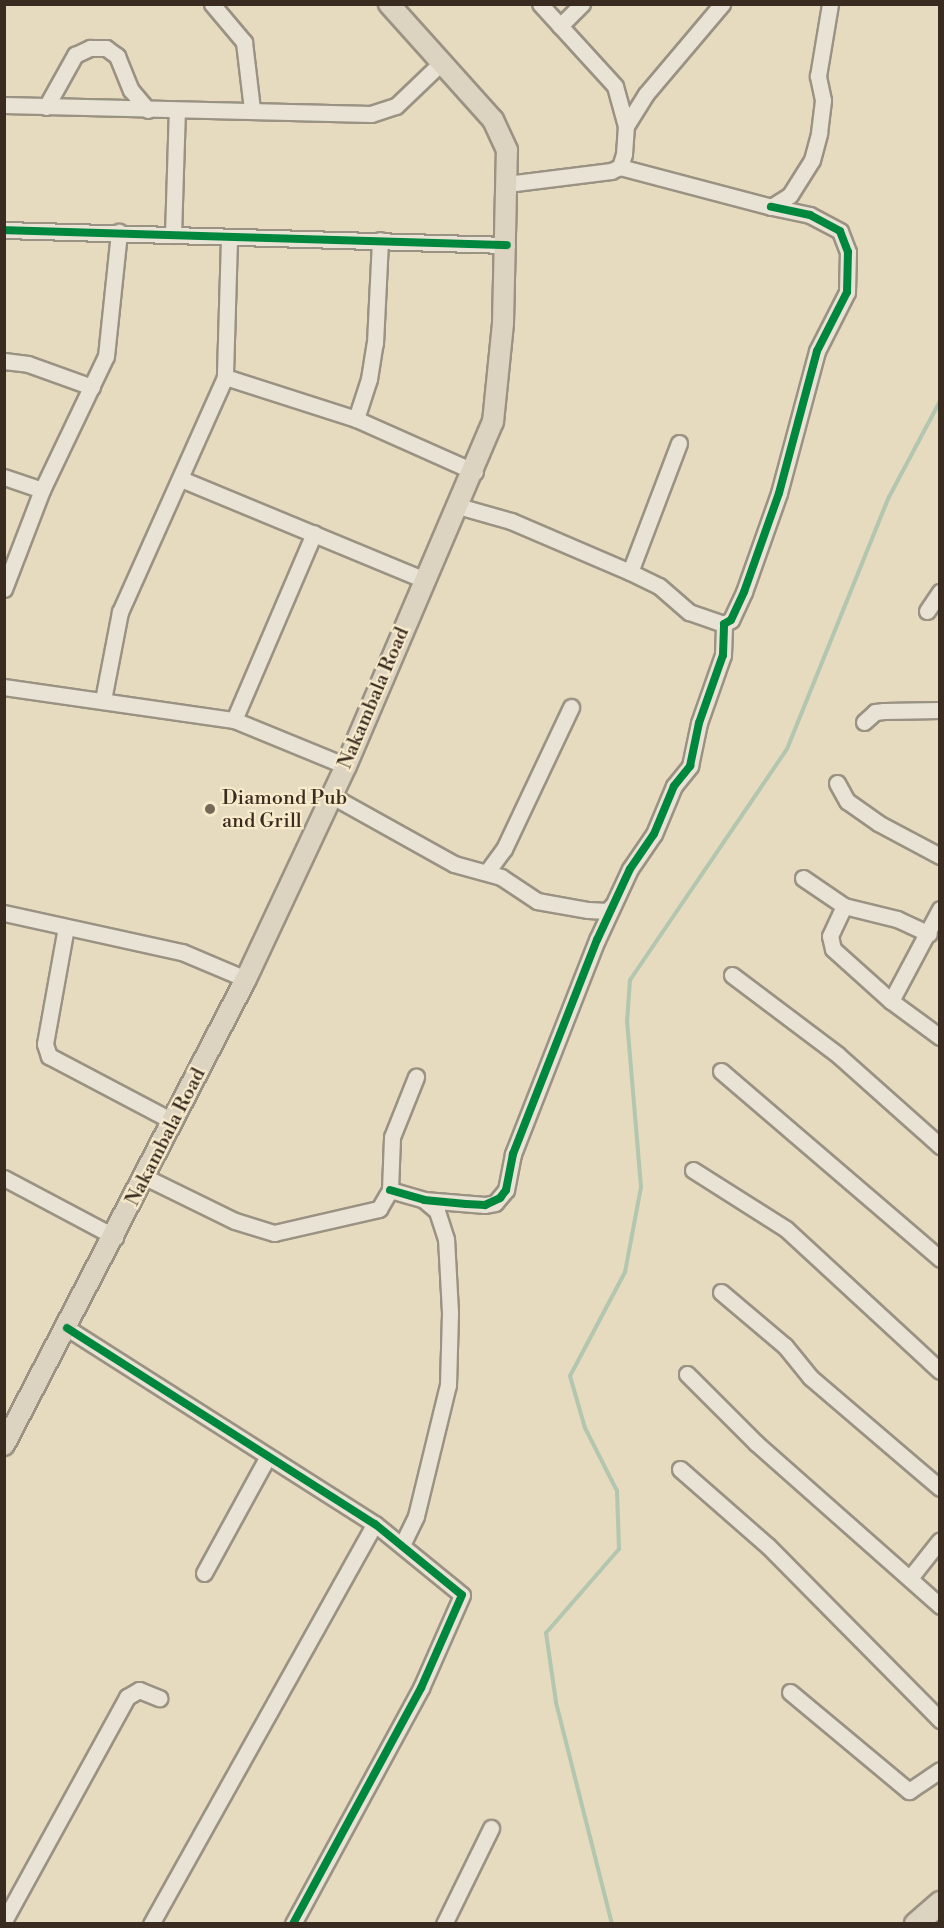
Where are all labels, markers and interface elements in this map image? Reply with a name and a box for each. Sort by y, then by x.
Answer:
street label: Nakambala Road [333,624,415,772]
place label: Diamond Pub and Grill [222,786,347,833]
marker: Diamond Pub and Grill [203,802,217,816]
street label: Nakambala Road [121,1064,211,1210]

